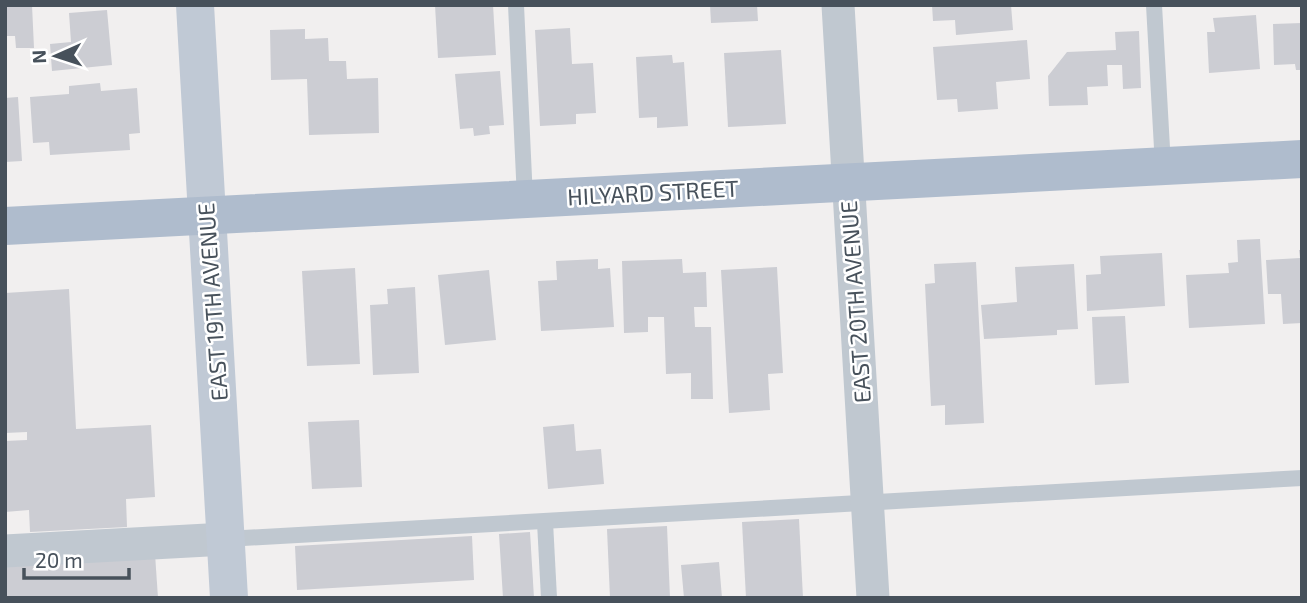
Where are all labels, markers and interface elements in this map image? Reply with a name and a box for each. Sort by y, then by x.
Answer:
north arrow [21,21,91,91]
text: N [27,49,50,64]
street label: HILYARD STREET [567,174,739,210]
street label: EAST 20TH AVENUE [834,200,876,404]
street label: EAST 19TH AVENUE [191,202,233,402]
scale bar [24,536,130,580]
text: 20 m [35,547,83,572]

